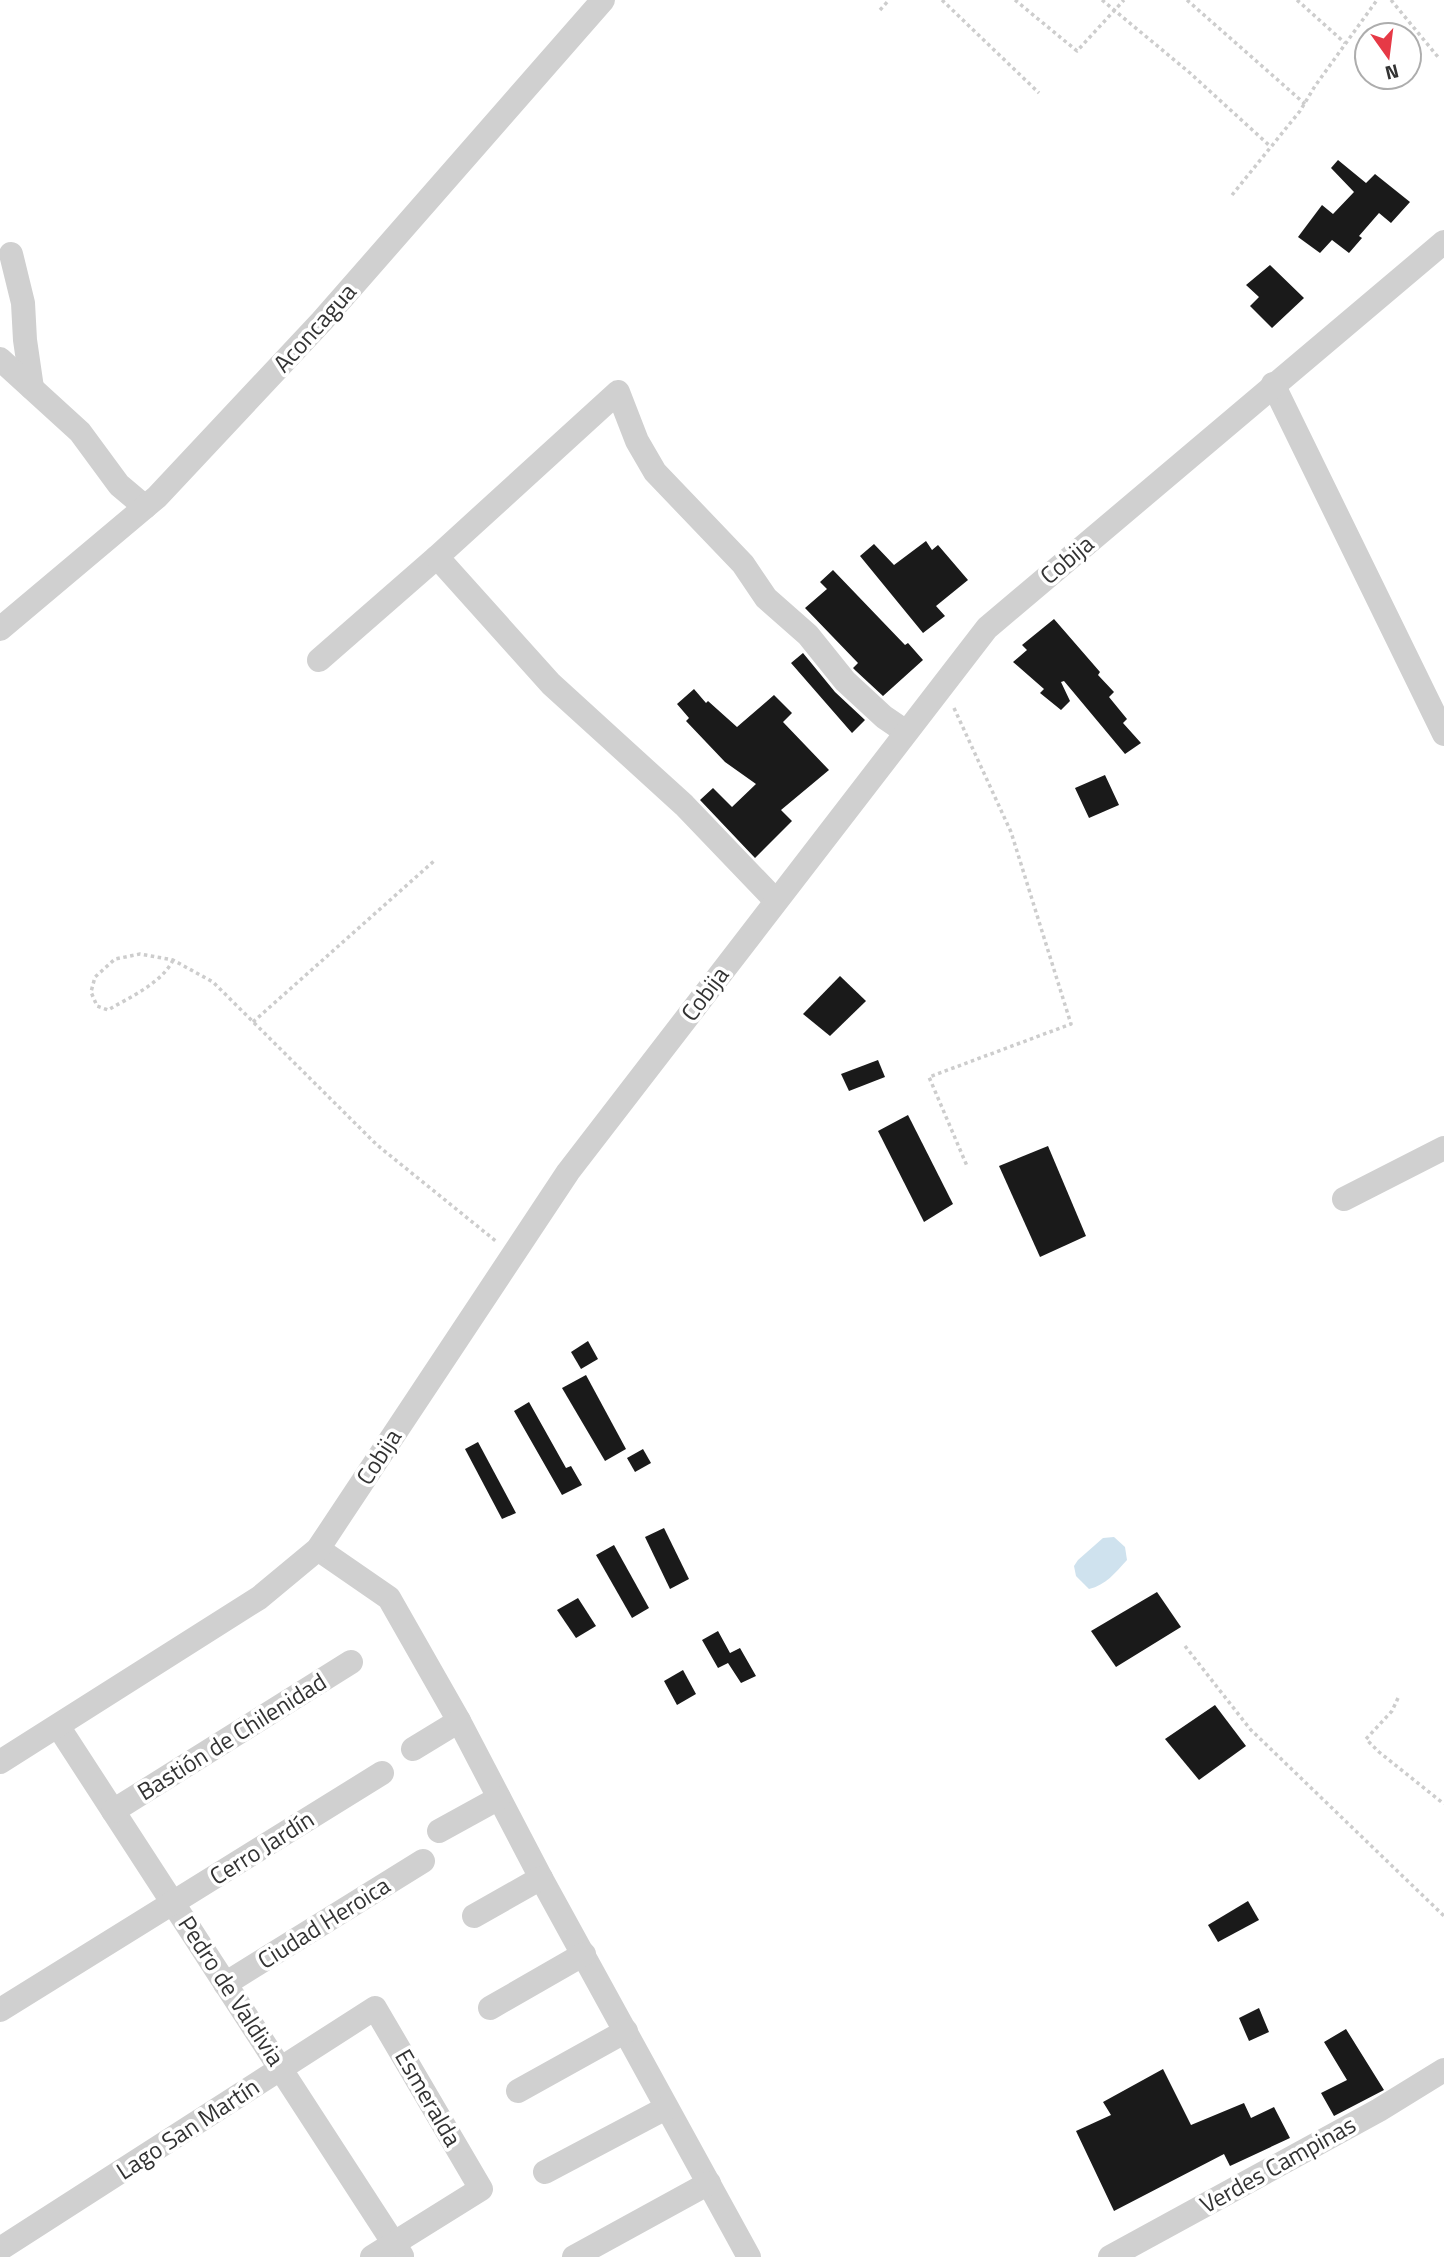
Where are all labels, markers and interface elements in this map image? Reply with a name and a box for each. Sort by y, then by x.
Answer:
north arrow [1353,21,1423,91]
text: N [1382,57,1402,89]
street label: Aconcagua [264,275,364,380]
street label: Cobija [1032,526,1101,593]
street label: Cobija [672,958,737,1028]
street label: Cobija [347,1421,410,1492]
street label: Bastión de Chilenidad [130,1663,333,1809]
street label: Cerro Jardín [202,1801,321,1893]
street label: Ciudad Heroica [250,1867,397,1977]
street label: Pedro de Valdivia [170,1908,294,2073]
street label: Esmeralda [386,2042,471,2153]
street label: Lago San Martín [109,2068,266,2188]
street label: Verdes Campinas [1193,2106,1362,2222]

